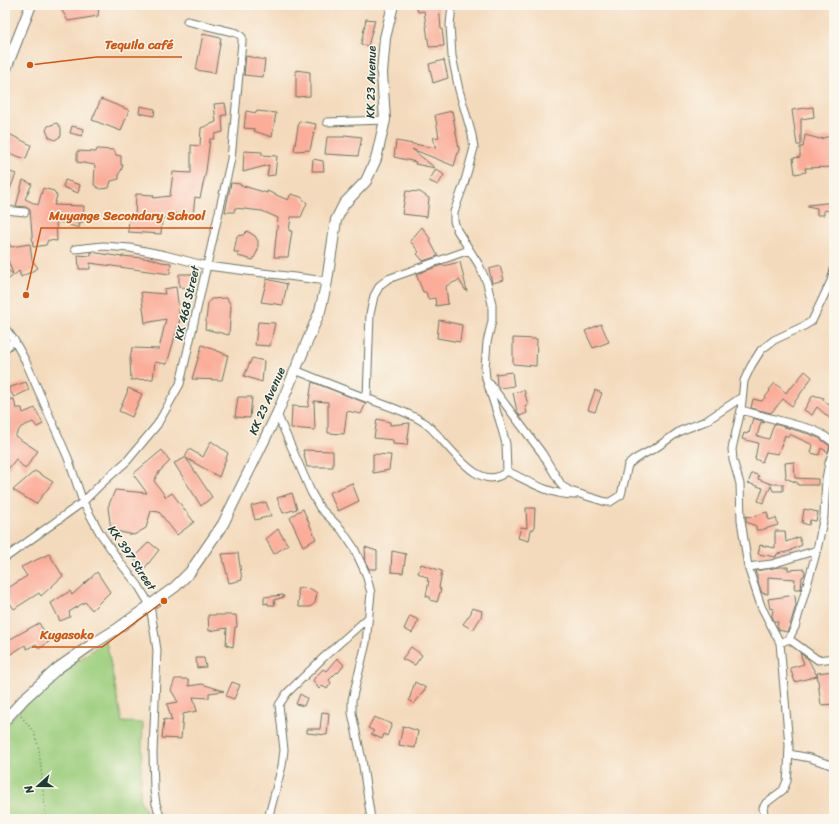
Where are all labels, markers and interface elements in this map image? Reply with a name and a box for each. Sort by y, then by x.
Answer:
callout: Tequila café [97,32,182,57]
text: Tequila café [105,33,174,56]
street label: KK 23 Avenue [359,45,383,119]
callout: Muyange Secondary School [41,203,213,228]
text: Muyange Secondary School [48,204,206,227]
street label: KK 468 Street [168,262,207,343]
street label: KK 23 Avenue [242,363,292,439]
street label: KK 397 Street [102,521,163,596]
callout: Kugasoko [32,622,102,647]
text: Kugasoko [39,623,94,646]
north arrow [18,766,58,806]
text: N [19,782,40,797]

